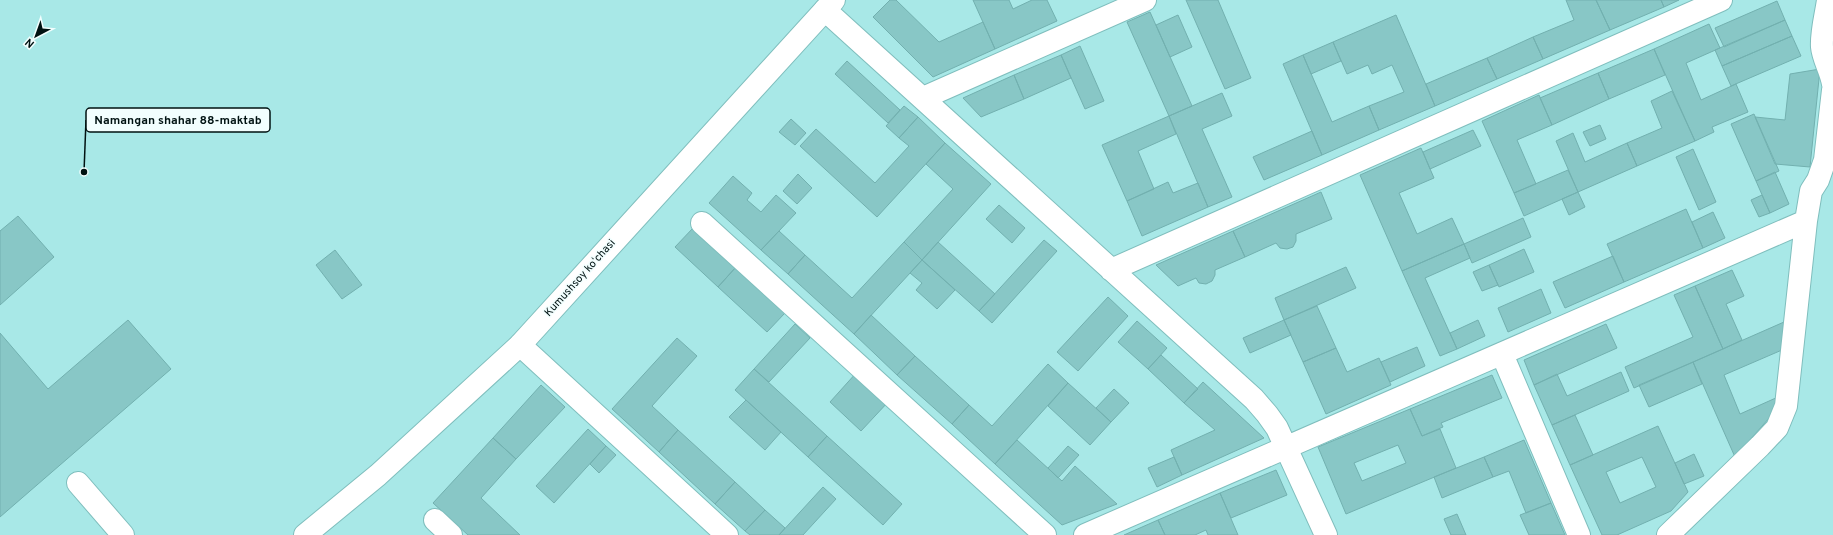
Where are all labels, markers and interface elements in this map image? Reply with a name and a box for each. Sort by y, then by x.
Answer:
north arrow [16,16,56,56]
text: N [23,35,38,51]
callout: Namangan shahar 88-maktab [86,108,270,132]
text: Namangan shahar 88-maktab [94,113,262,129]
street label: Kumushsoy koʻchasi [542,236,618,320]

